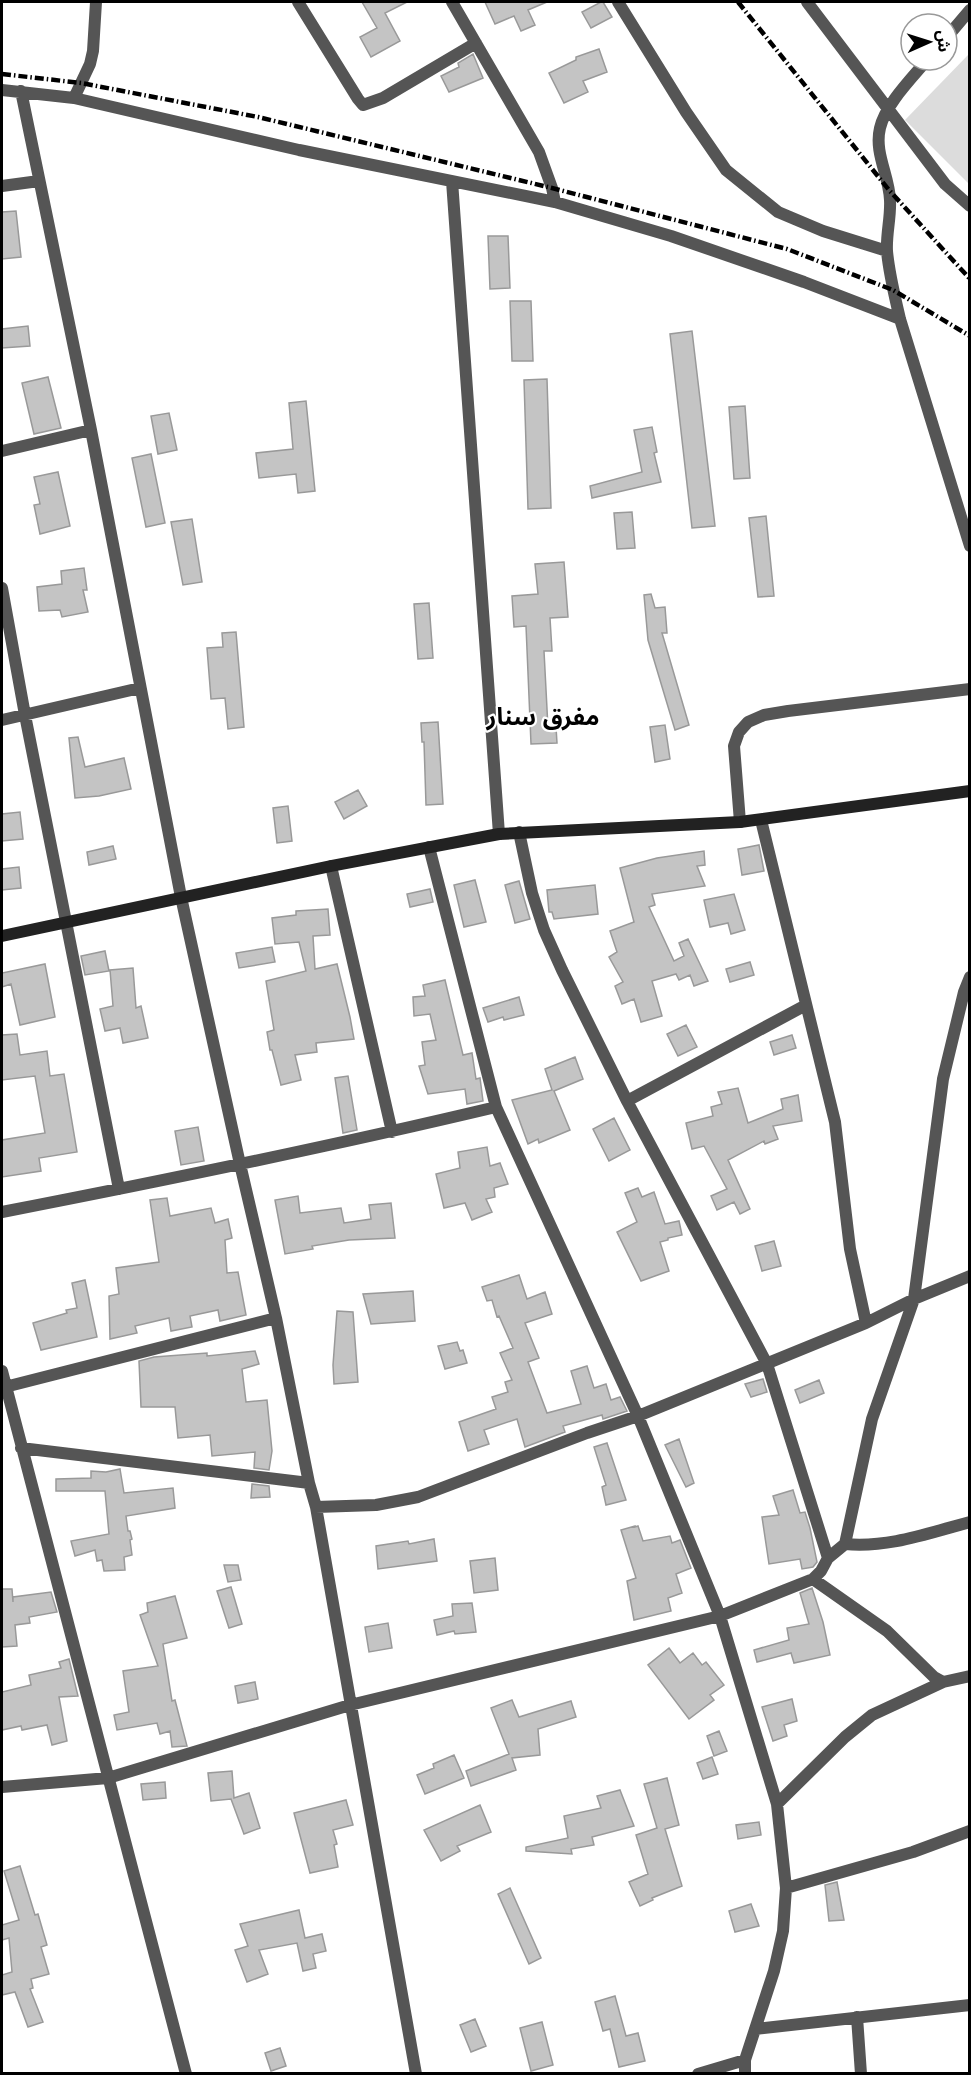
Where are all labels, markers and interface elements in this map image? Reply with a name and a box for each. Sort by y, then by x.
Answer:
north arrow [899,12,959,72]
text: ش [933,30,955,53]
district label: مفرق سنار [486,701,599,731]

